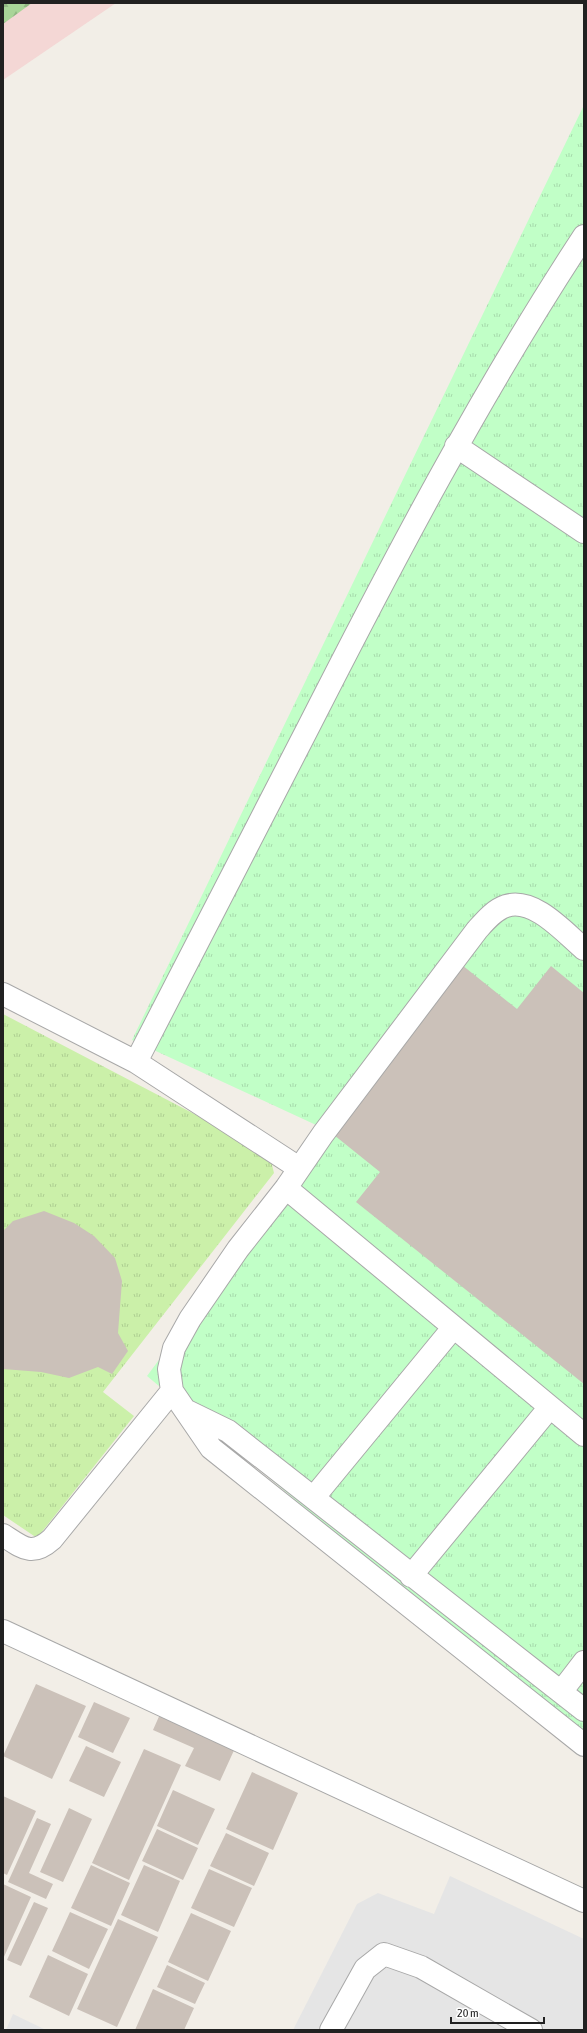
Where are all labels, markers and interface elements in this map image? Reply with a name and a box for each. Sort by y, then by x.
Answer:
scale bar [451,1999,544,2025]
text: 20 m [457,2006,479,2020]

